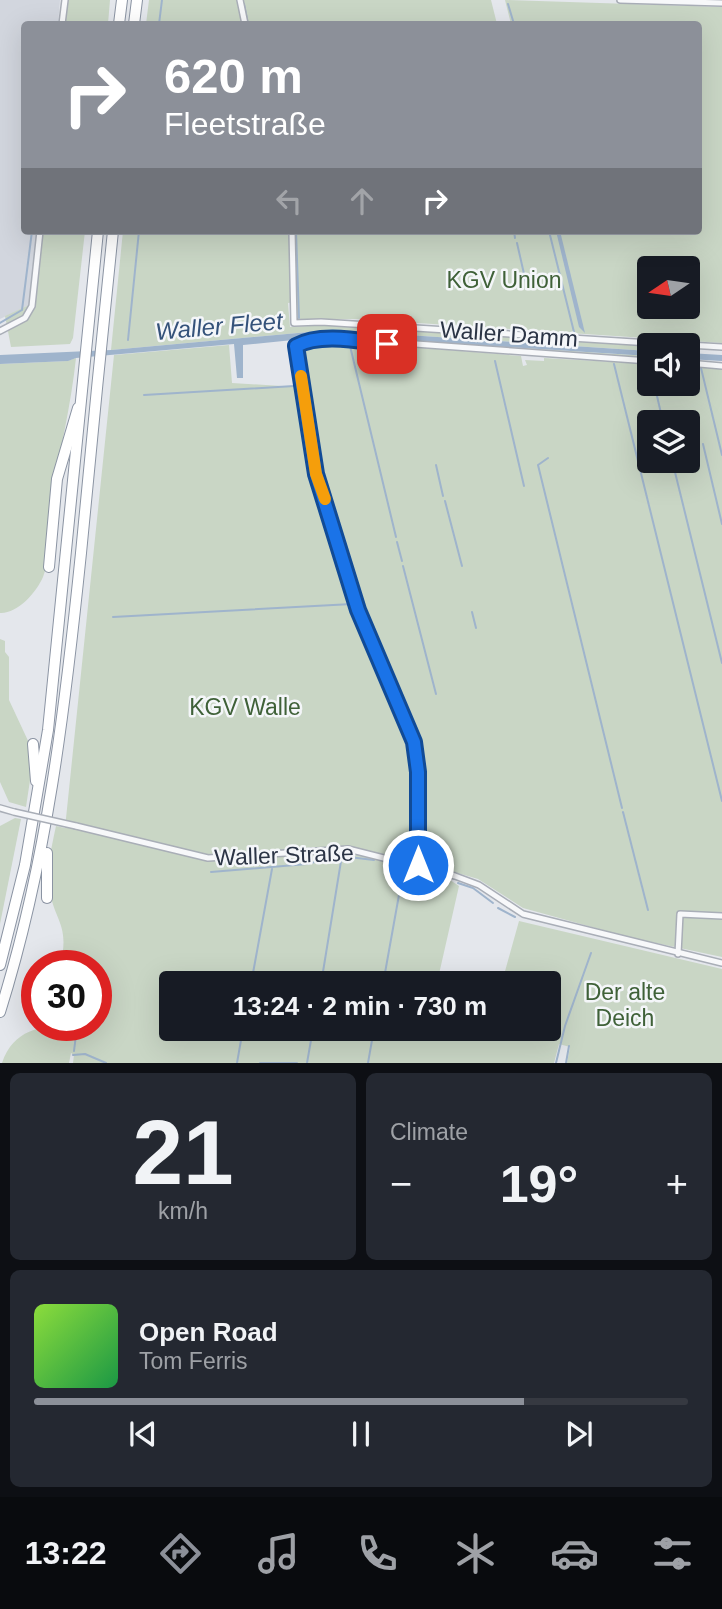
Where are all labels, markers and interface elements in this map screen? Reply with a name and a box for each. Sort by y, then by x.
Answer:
icon: right [49,49,140,140]
text: 620 m [164,49,303,103]
text: Fleetstraße [164,106,326,142]
icon: left [270,182,308,220]
icon: ahead [343,182,381,220]
icon: right [416,182,454,220]
north arrow [637,256,700,318]
map controls [637,256,700,473]
park label: KGV Union [446,267,562,293]
water label: Waller Fleet [154,307,285,345]
pin [357,314,417,374]
street label: Waller Damm [439,316,579,352]
icon: arrive [368,325,406,363]
button: sound [637,333,700,396]
button: layers [637,410,700,473]
park label: KGV Walle [189,694,301,720]
position arrow [381,828,455,902]
street label: Waller Straße [214,840,354,870]
speed limit sign: 30 [21,950,112,1041]
park label: Der alte Deich [585,979,665,1031]
text: 13:24 · 2 min · 730 m [233,991,487,1021]
text: 21 [132,1102,234,1203]
text: Climate [390,1119,468,1145]
text: 19° [500,1155,578,1213]
text: − [390,1163,412,1205]
text: + [666,1163,688,1205]
text: km/h [158,1198,208,1224]
text: Open Road [139,1317,278,1347]
text: Tom Ferris [139,1348,248,1374]
icon: previous [124,1415,162,1453]
icon: pause [342,1415,380,1453]
icon: next [560,1415,598,1453]
icon: directions [156,1529,205,1578]
icon: music [254,1529,303,1578]
icon: phone [353,1529,402,1578]
icon: climate [451,1529,500,1578]
icon: car [550,1529,599,1578]
icon: filters [648,1529,697,1578]
text: 13:22 [25,1535,107,1571]

